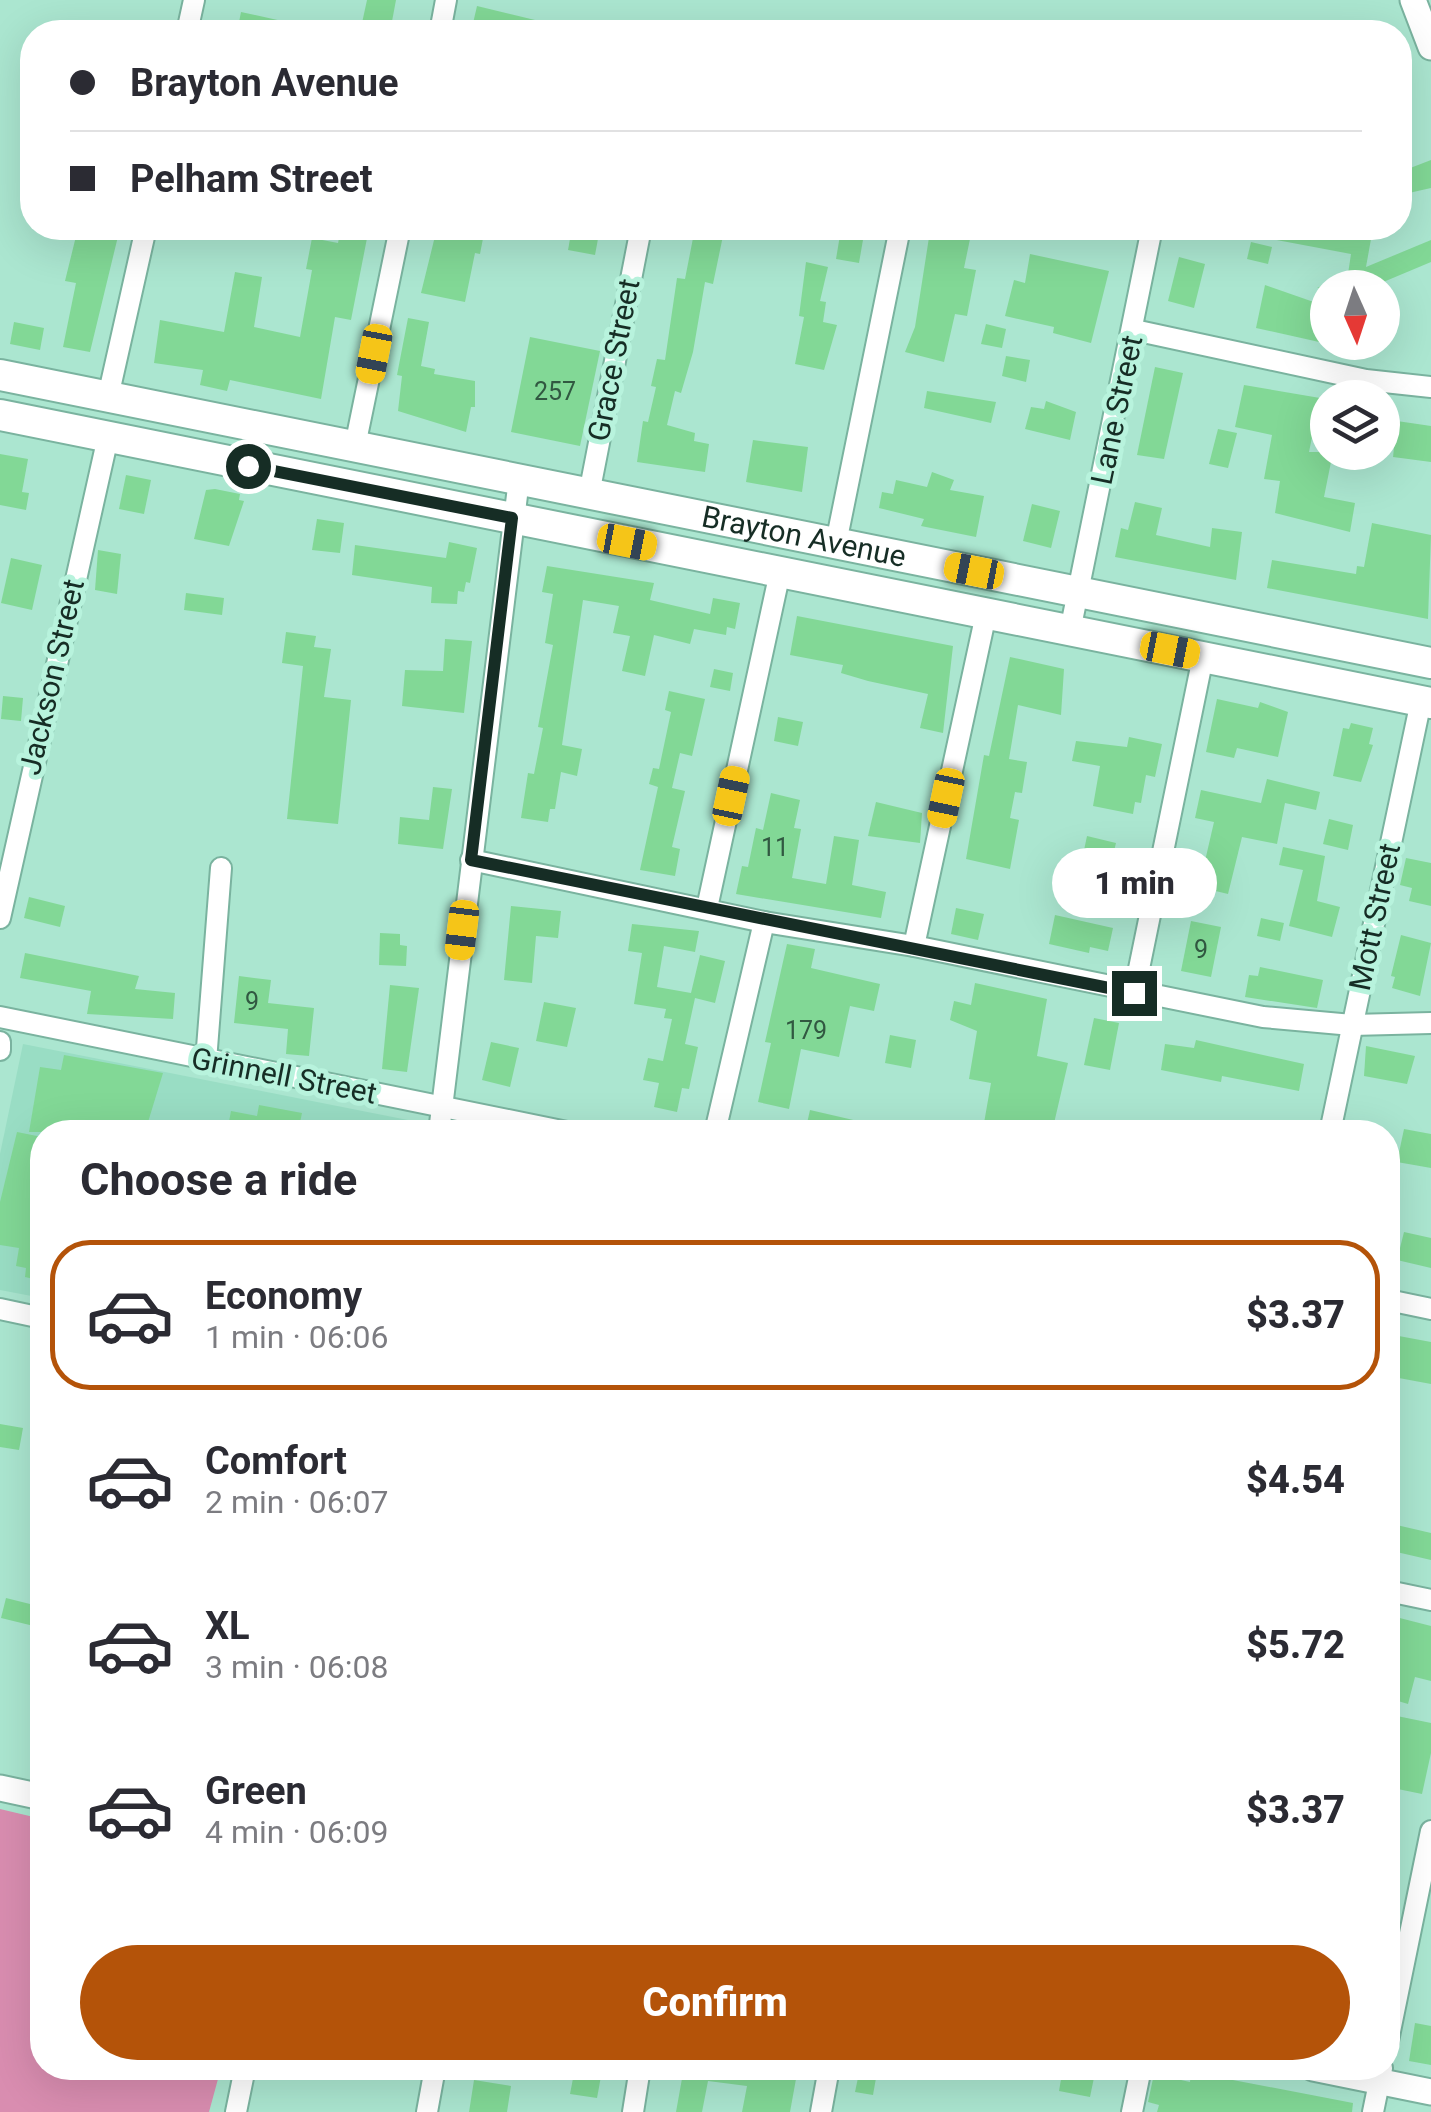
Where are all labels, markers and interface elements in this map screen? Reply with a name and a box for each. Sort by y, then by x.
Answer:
text: Brayton Avenue [130,61,399,105]
text: Pelham Street [130,157,373,201]
north arrow [1310,270,1400,360]
map controls [1310,270,1400,470]
street label: Grace Street [581,276,646,444]
car [354,322,394,386]
street label: Lane Street [1084,332,1149,488]
house number: 257 [534,377,576,406]
button: layers [1310,380,1400,470]
route start [226,444,271,489]
street label: Brayton Avenue [699,499,909,574]
car [595,522,659,562]
car [942,551,1006,591]
street label: Jackson Street [12,576,91,778]
car [1138,630,1202,670]
car [710,764,752,828]
car [925,766,967,830]
house number: 11 [761,833,789,862]
street label: Mott Street [1342,840,1407,994]
callout: 1 min [1052,848,1216,918]
text: 1 min [1094,864,1175,902]
car [443,898,481,962]
house number: 9 [1194,935,1208,964]
route end [1112,971,1157,1016]
house number: 9 [245,987,259,1016]
house number: 179 [785,1016,827,1045]
street label: Grinnell Street [188,1040,380,1111]
text: Choose a ride [80,1153,357,1206]
icon: car [85,1270,175,1360]
text: Economy [205,1274,362,1318]
text: $3.37 [1246,1293,1345,1337]
text: 1 min · 06:06 [205,1318,388,1356]
icon: car [85,1435,175,1525]
text: Comfort [205,1439,347,1483]
text: $4.54 [1246,1458,1345,1502]
text: 2 min · 06:07 [205,1483,388,1521]
icon: car [85,1600,175,1690]
text: XL [205,1604,250,1648]
text: $5.72 [1246,1623,1345,1667]
text: 3 min · 06:08 [205,1648,388,1686]
icon: car [85,1765,175,1855]
text: Green [205,1769,307,1813]
text: $3.37 [1246,1788,1345,1832]
text: 4 min · 06:09 [205,1813,388,1851]
button: Confirm [80,1945,1350,2060]

